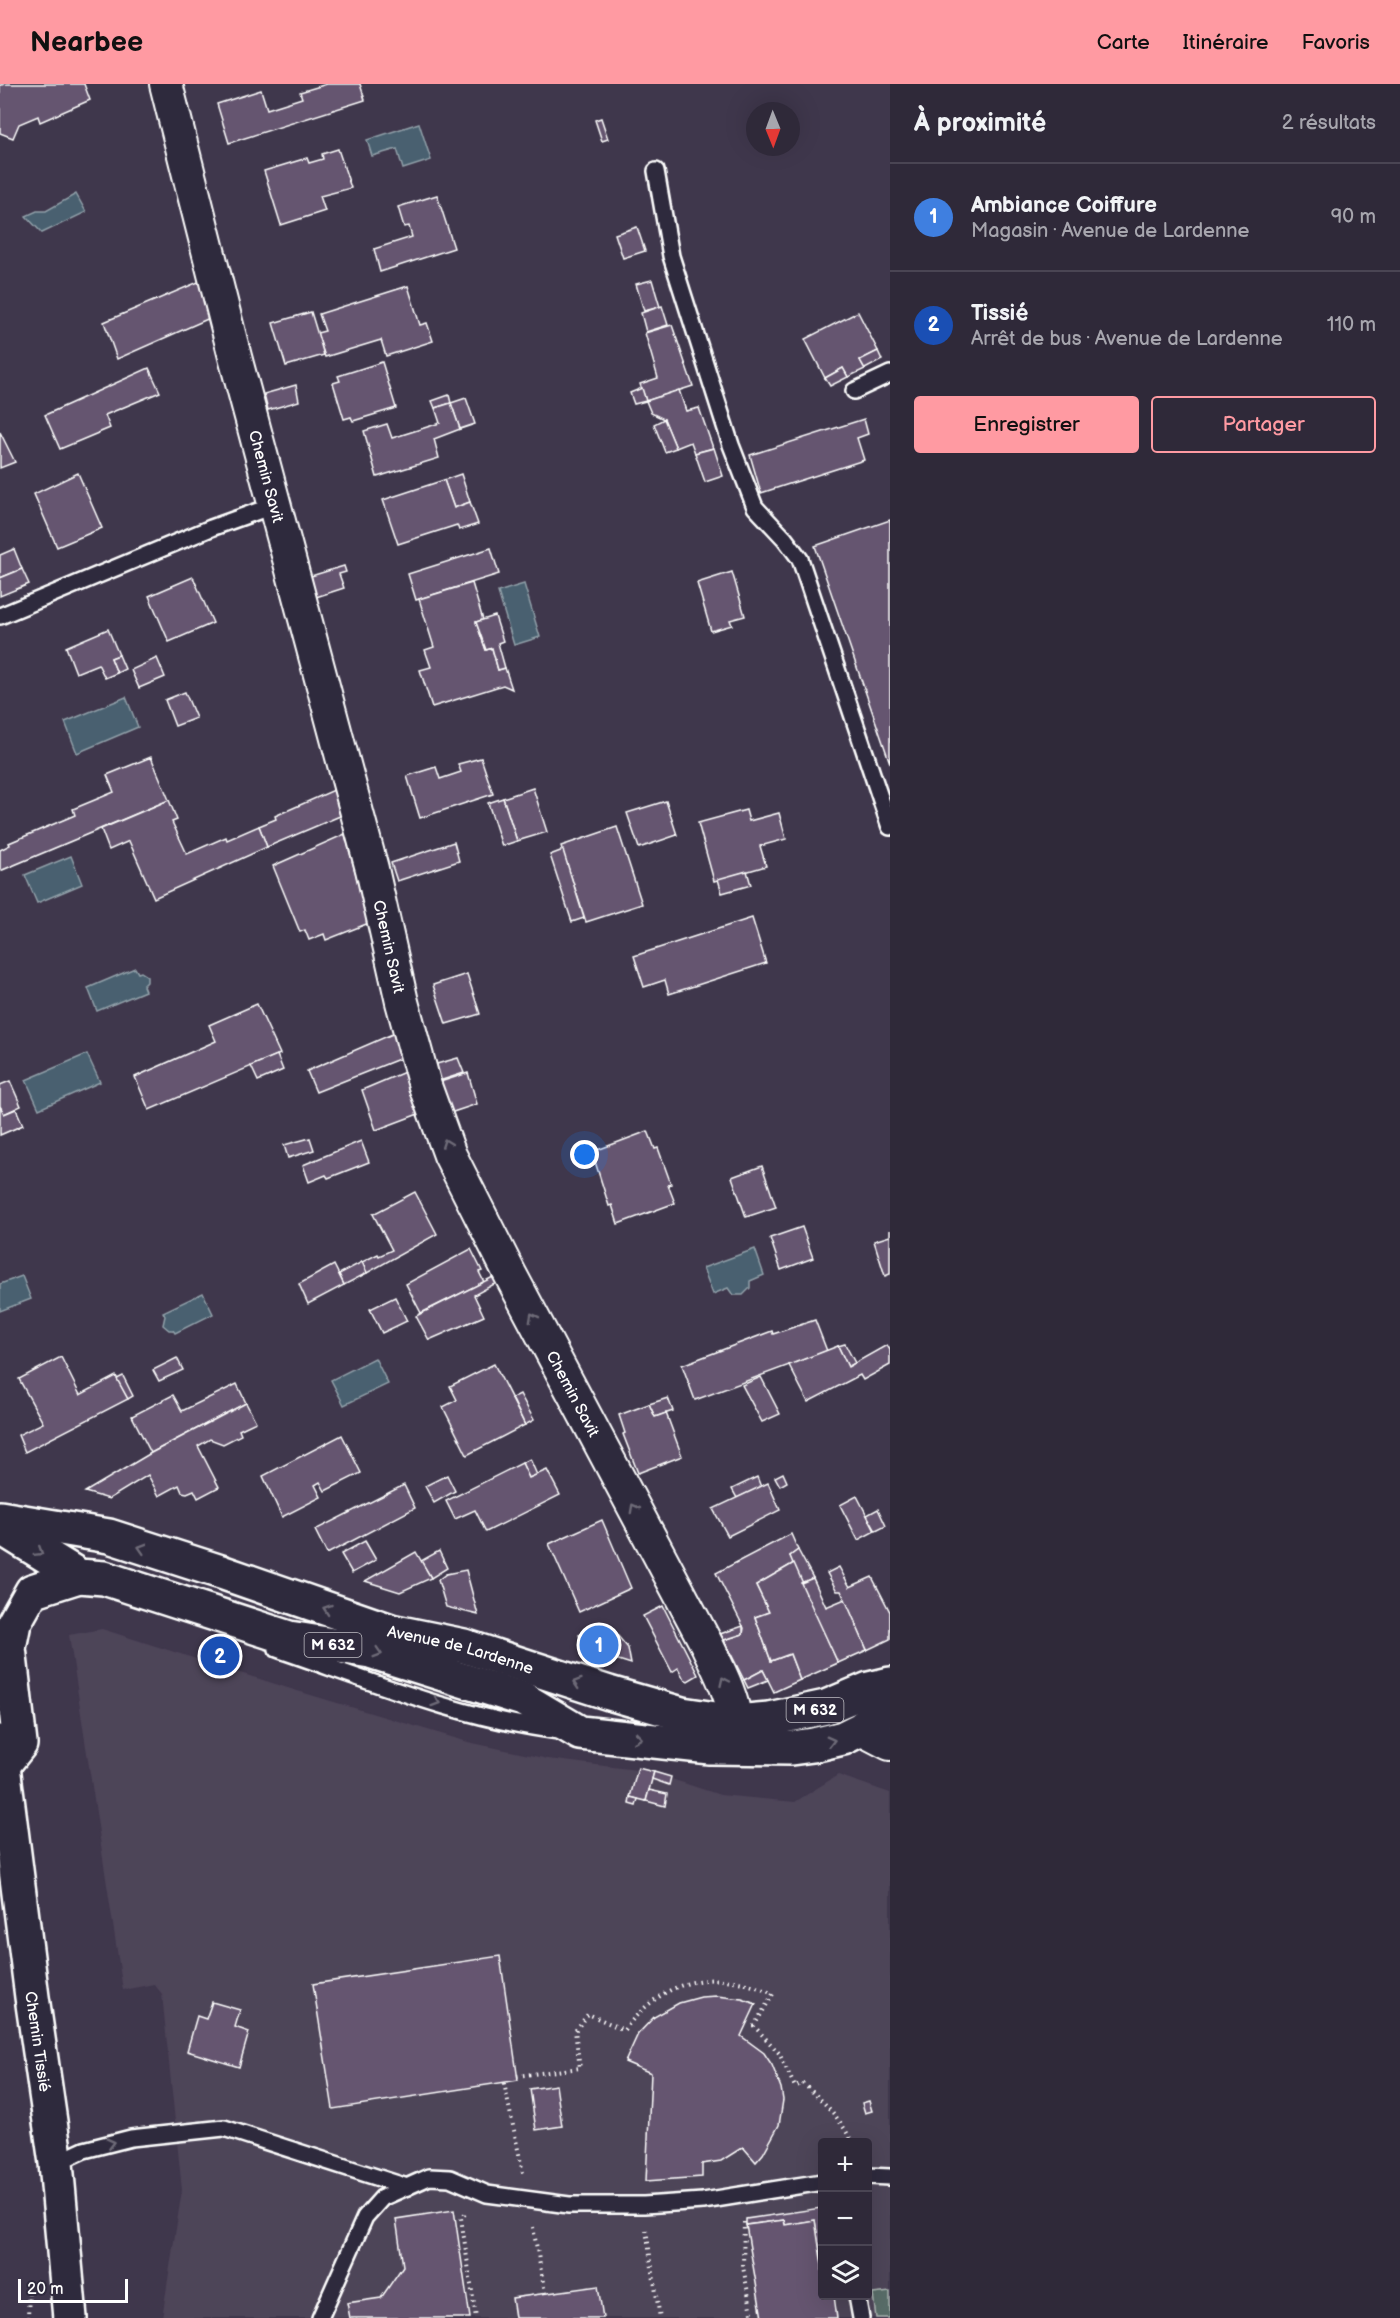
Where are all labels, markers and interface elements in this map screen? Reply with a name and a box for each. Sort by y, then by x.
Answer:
text: Nearbee [30,26,143,59]
text: Carte [1097,30,1150,55]
text: Itinéraire [1183,30,1269,55]
text: Favoris [1302,30,1370,55]
north arrow [746,102,800,156]
text: À proximité [914,108,1046,139]
text: 2 résultats [1282,111,1376,135]
text: Ambiance Coiffure [971,192,1157,219]
text: 1 [929,205,938,229]
text: 90 m [1331,205,1376,229]
text: Magasin · Avenue de Lardenne [971,219,1249,243]
text: Tissié [971,300,1028,327]
text: 2 [928,313,939,337]
text: 110 m [1327,313,1376,337]
text: Arrêt de bus · Avenue de Lardenne [971,327,1283,351]
button: Enregistrer [914,396,1139,453]
button: Partager [1151,396,1376,453]
street label: Chemin Savit [244,428,287,525]
street label: Chemin Savit [368,898,408,995]
one-way arrow [440,1138,453,1149]
your location [570,1140,599,1169]
one-way arrow [529,1313,540,1323]
street label: Chemin Savit [541,1348,603,1441]
one-way arrow [630,1504,641,1514]
one-way arrow [137,1543,148,1555]
one-way arrow [33,1544,44,1555]
one-way arrow [322,1603,333,1616]
street label: Avenue de Lardenne [385,1622,536,1679]
pin: 1 [580,1622,618,1668]
road number: M 632 [304,1633,362,1657]
pin: 2 [200,1634,240,1678]
one-way arrow [373,1646,383,1658]
one-way arrow [720,1676,732,1687]
one-way arrow [572,1678,583,1690]
one-way arrow [430,1695,441,1707]
road number: M 632 [786,1698,844,1722]
one-way arrow [633,1732,642,1744]
one-way arrow [826,1735,836,1748]
street label: Chemin Tissié [20,1990,54,2094]
one-way arrow [106,2137,116,2150]
map controls [818,2138,872,2300]
button: + [818,2138,872,2192]
button: − [818,2192,872,2246]
button: layers [818,2246,872,2300]
scale bar [18,2276,128,2304]
text: 20 m [27,2280,63,2299]

